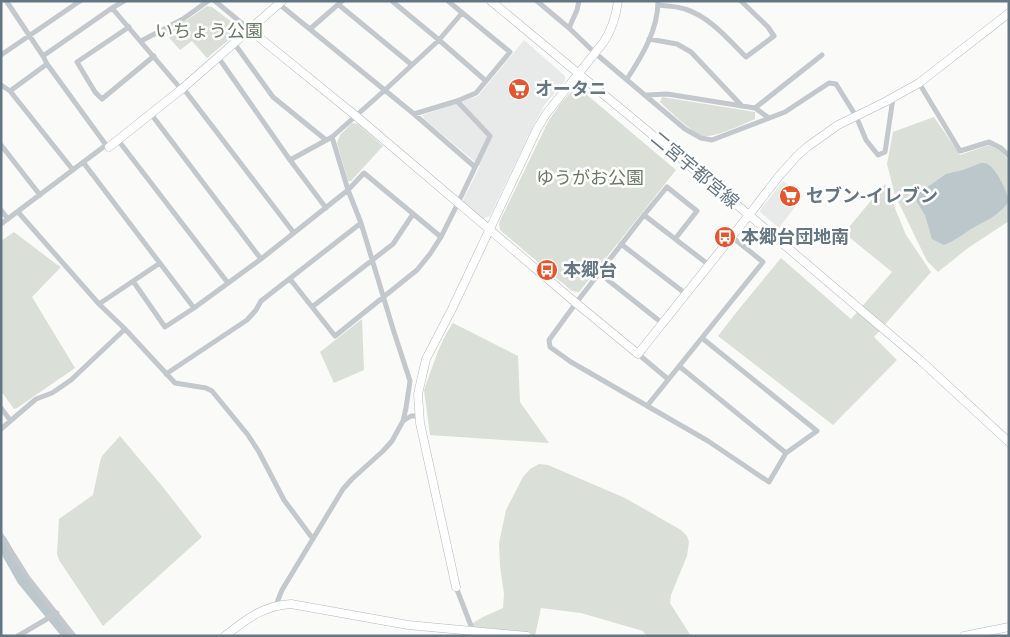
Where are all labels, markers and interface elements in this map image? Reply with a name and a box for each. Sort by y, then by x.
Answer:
park label: いちょう公園 [155,19,263,44]
supermarket icon: オータニ [507,77,531,101]
place label: オータニ [535,77,607,102]
street label: 二宮宇都宮線 [645,126,744,215]
park label: ゆうがお公園 [536,166,644,191]
supermarket icon: セブン-イレブン [778,184,802,208]
place label: セブン-イレブン [806,184,938,209]
bus stop icon: 本郷台団地南 [713,225,737,249]
place label: 本郷台団地南 [741,225,849,250]
bus stop icon: 本郷台 [535,258,559,282]
place label: 本郷台 [563,258,617,283]

